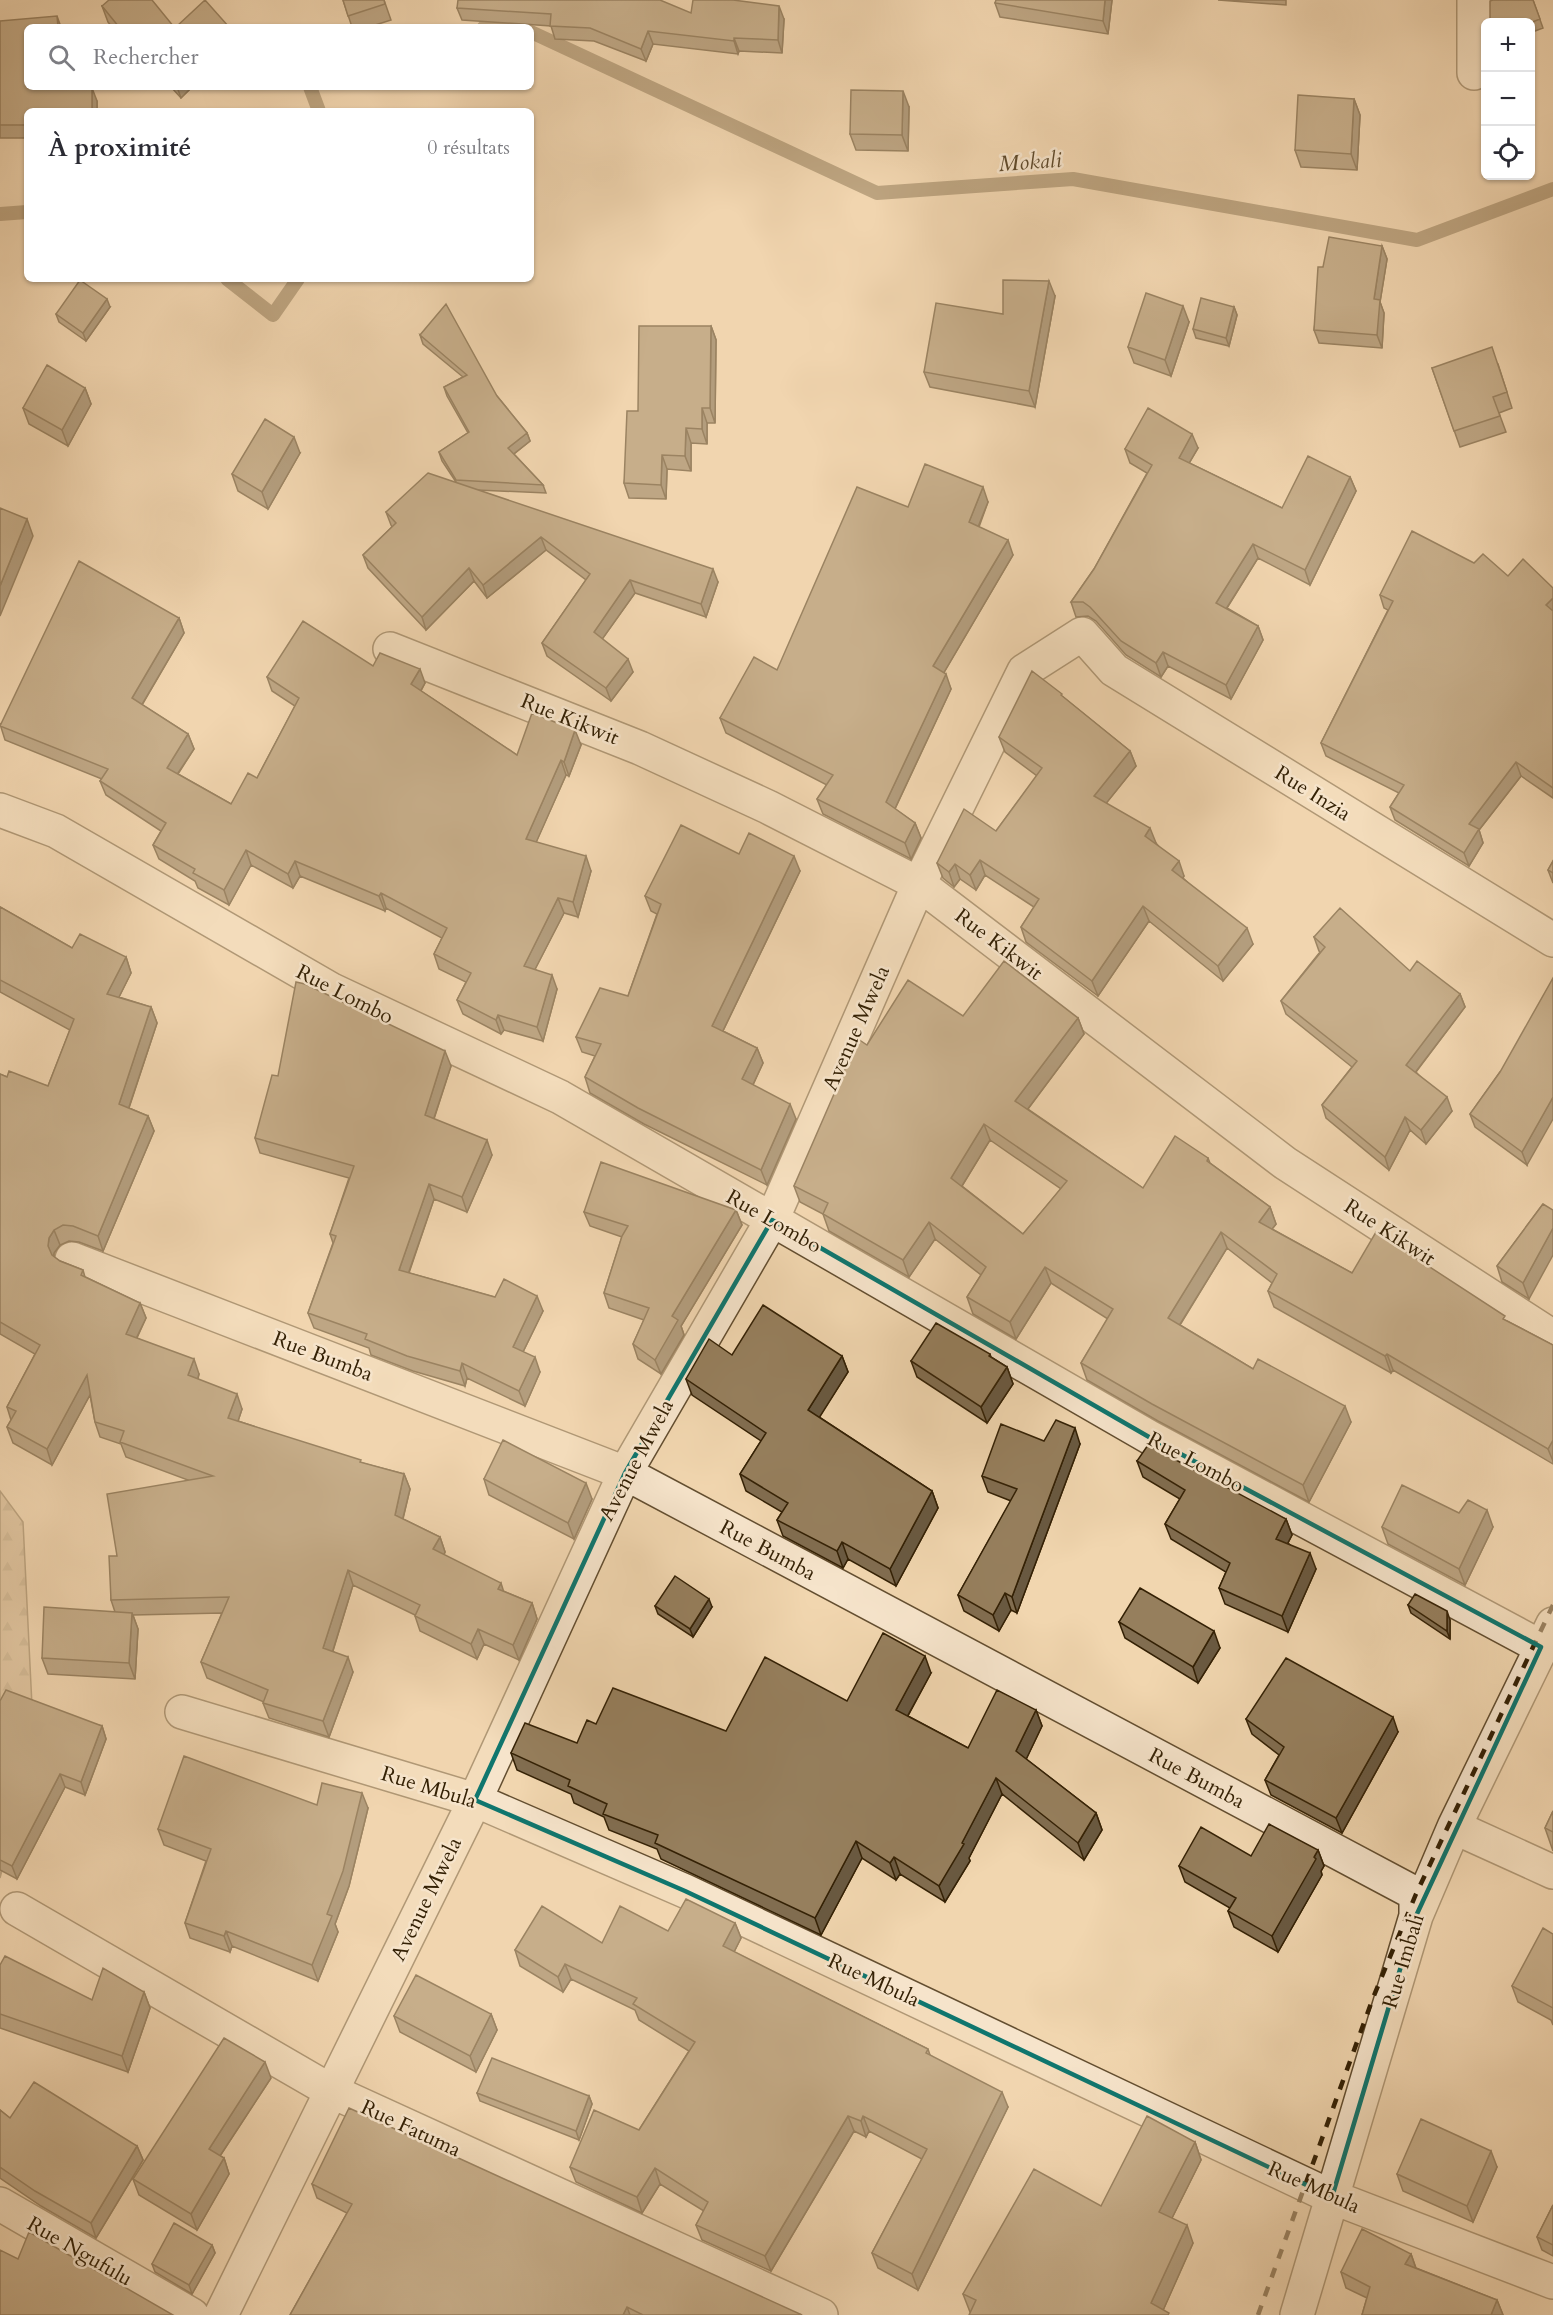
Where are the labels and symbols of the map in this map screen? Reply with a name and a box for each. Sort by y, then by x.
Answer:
water label: Mokali [998,145,1064,179]
street label: Rue Kikwit [516,687,624,752]
street label: Rue Inzia [1269,759,1356,828]
street label: Rue Kikwit [949,902,1049,987]
street label: Rue Lombo [291,958,398,1031]
street label: Avenue Mwela [816,961,897,1095]
street label: Rue Lombo [721,1182,827,1260]
street label: Rue Kikwit [1338,1192,1441,1273]
street label: Rue Bumba [269,1324,377,1389]
street label: Avenue Mwela [592,1394,681,1526]
street label: Rue Lombo [1142,1425,1249,1500]
street label: Rue Bumba [715,1513,821,1588]
street label: Rue Bumba [1144,1741,1250,1816]
street label: Rue Mbula [378,1759,480,1816]
street label: Avenue Mwela [384,1833,469,1966]
street label: Rue Imbali [1375,1910,1432,2012]
street label: Rue Mbula [823,1947,924,2014]
street label: Rue Fatuma [356,2093,466,2164]
street label: Rue Mbula [1263,2154,1365,2221]
street label: Rue Ngufulu [22,2210,138,2293]

